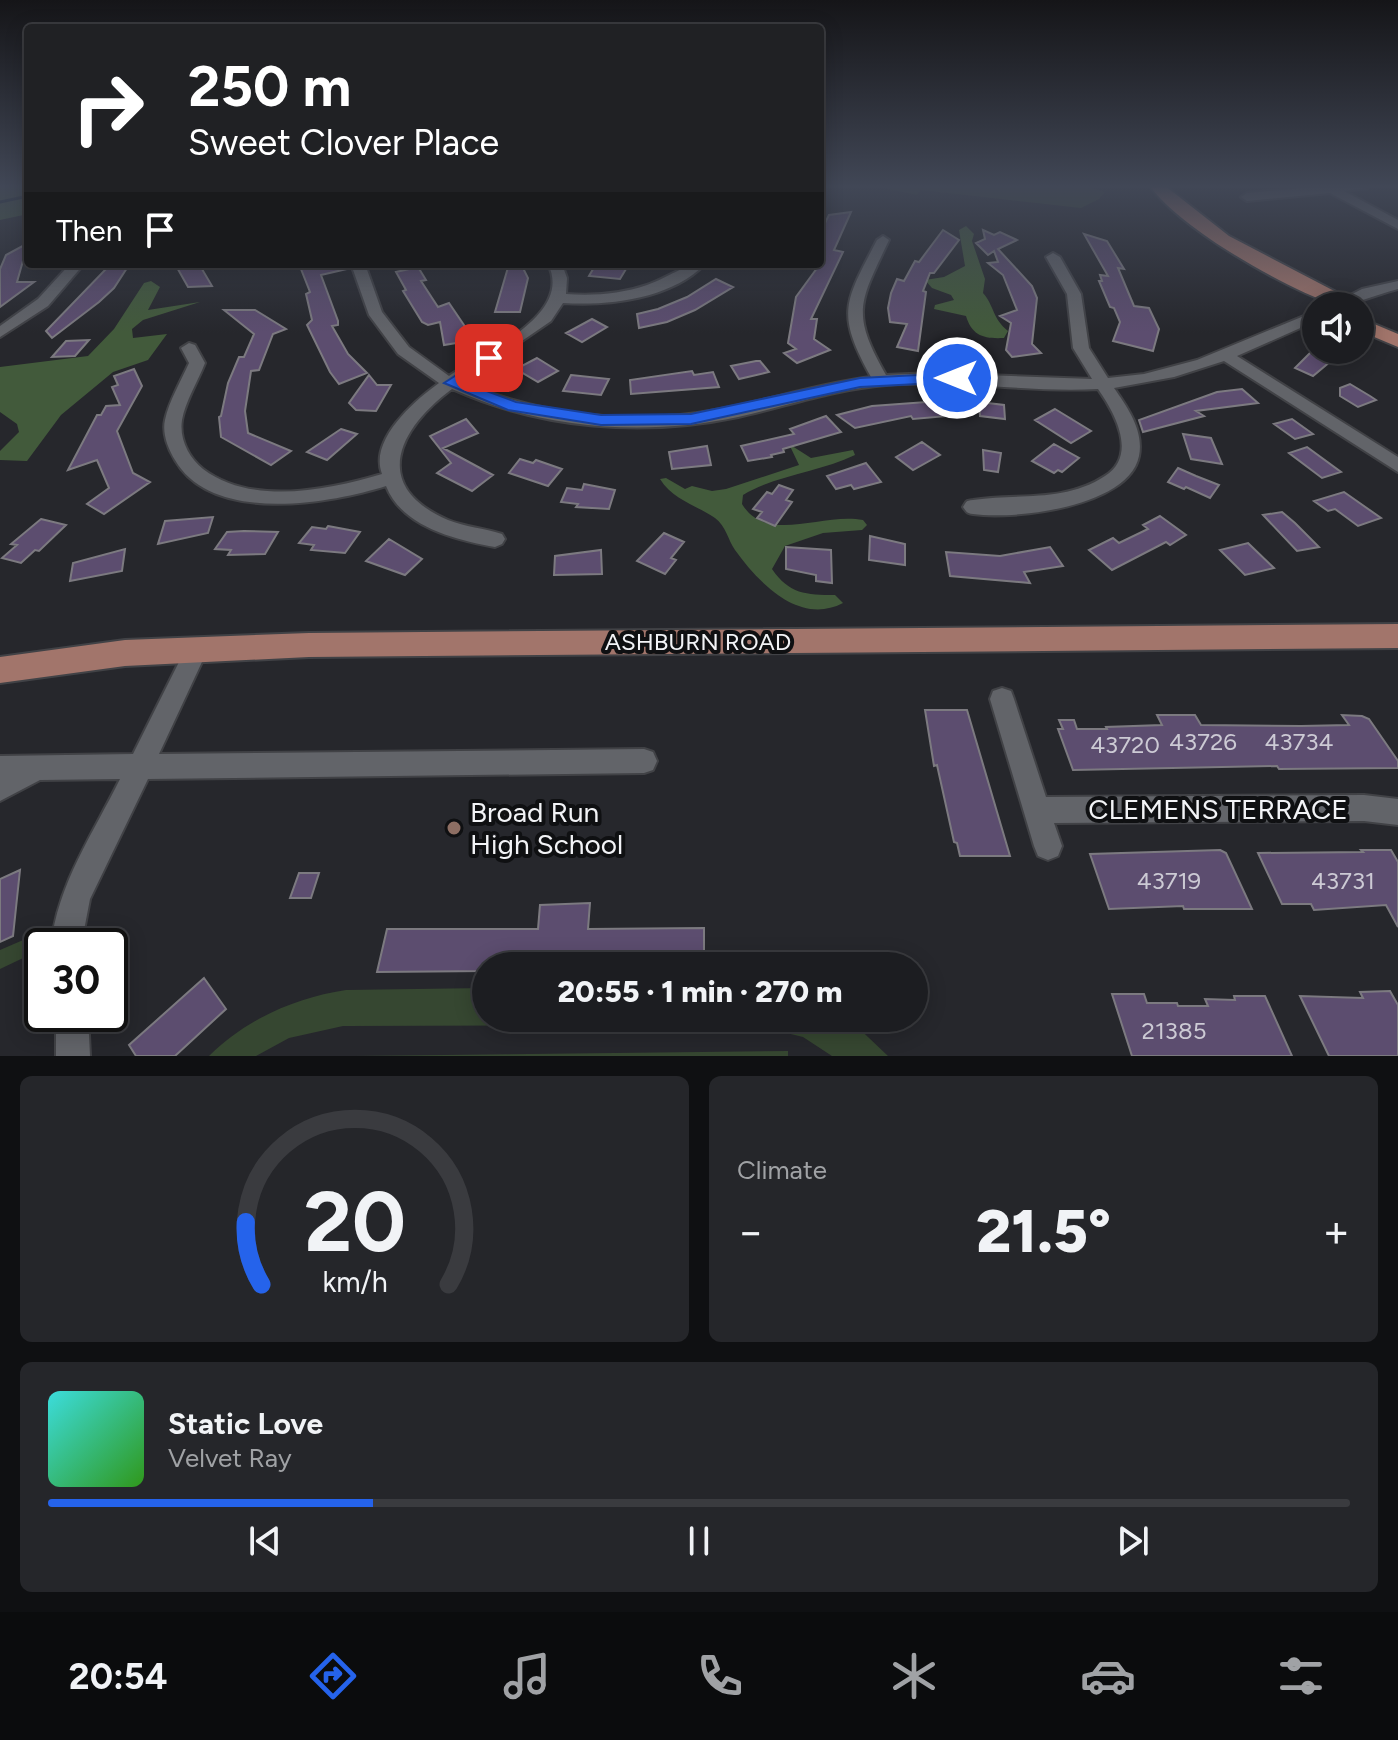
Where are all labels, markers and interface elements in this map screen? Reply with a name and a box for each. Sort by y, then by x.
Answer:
text: 250 m [188,53,351,120]
icon: right [56,56,160,160]
text: Sweet Clover Place [188,121,499,164]
icon: arrive [138,208,182,252]
text: Then [56,212,122,249]
map controls [1302,292,1374,364]
button: sound [1302,292,1374,364]
pin [455,324,523,392]
icon: arrive [467,336,511,380]
position arrow [915,336,999,420]
street label: ASHBURN ROAD [605,627,791,656]
house number: 43726 [1169,727,1237,756]
house number: 43734 [1265,727,1333,756]
house number: 43720 [1090,730,1160,759]
street label: CLEMENS TERRACE [1088,792,1348,826]
place label: Broad Run High School [470,795,623,861]
marker: Broad Run High School [445,819,463,837]
house number: 43719 [1137,866,1201,895]
house number: 43731 [1311,866,1375,895]
speed limit sign: 30 [24,928,128,1032]
text: 20:55 · 1 min · 270 m [557,973,843,1010]
house number: 21385 [1142,1016,1206,1045]
text: Climate [737,1154,827,1186]
text: 20 [303,1172,406,1272]
text: 21.5° [976,1195,1111,1267]
text: − [737,1205,764,1258]
text: + [1323,1205,1350,1258]
text: km/h [322,1265,387,1299]
text: Static Love [168,1405,323,1442]
text: Velvet Ray [168,1442,292,1474]
icon: previous [243,1519,287,1563]
icon: pause [677,1519,721,1563]
icon: next [1111,1519,1155,1563]
icon: directions [305,1648,361,1704]
icon: music [499,1648,555,1704]
icon: phone [692,1648,748,1704]
icon: climate [886,1648,942,1704]
icon: car [1080,1648,1136,1704]
icon: filters [1273,1648,1329,1704]
text: 20:54 [69,1655,168,1698]

